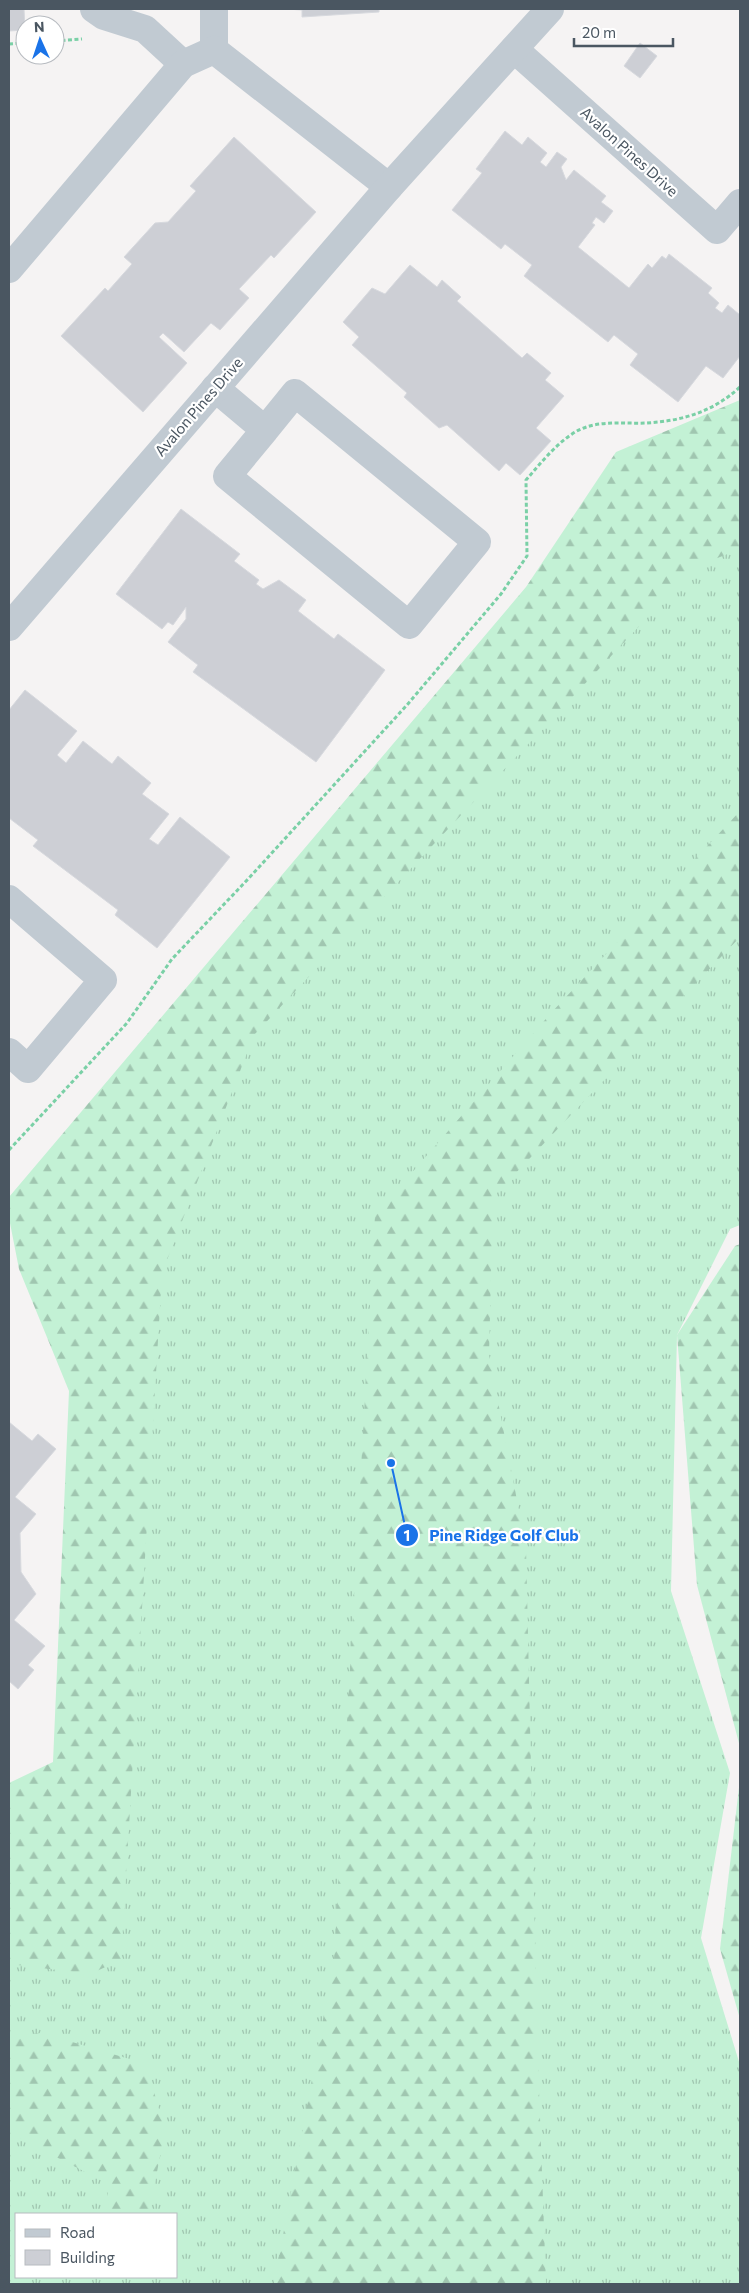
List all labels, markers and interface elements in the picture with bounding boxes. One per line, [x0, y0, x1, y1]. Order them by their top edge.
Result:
north arrow [15, 15, 65, 65]
scale bar [574, 15, 673, 47]
text: N [34, 18, 45, 35]
text: 20 m [582, 23, 616, 41]
street label: Avalon Pines Drive [577, 103, 682, 200]
street label: Avalon Pines Drive [150, 353, 246, 459]
callout: Pine Ridge Golf Club [394, 1520, 589, 1551]
text: Pine Ridge Golf Club [429, 1525, 579, 1544]
text: 1 [404, 1526, 410, 1544]
legend [15, 2213, 178, 2278]
text: Road [60, 2223, 95, 2241]
text: Building [60, 2248, 115, 2266]

